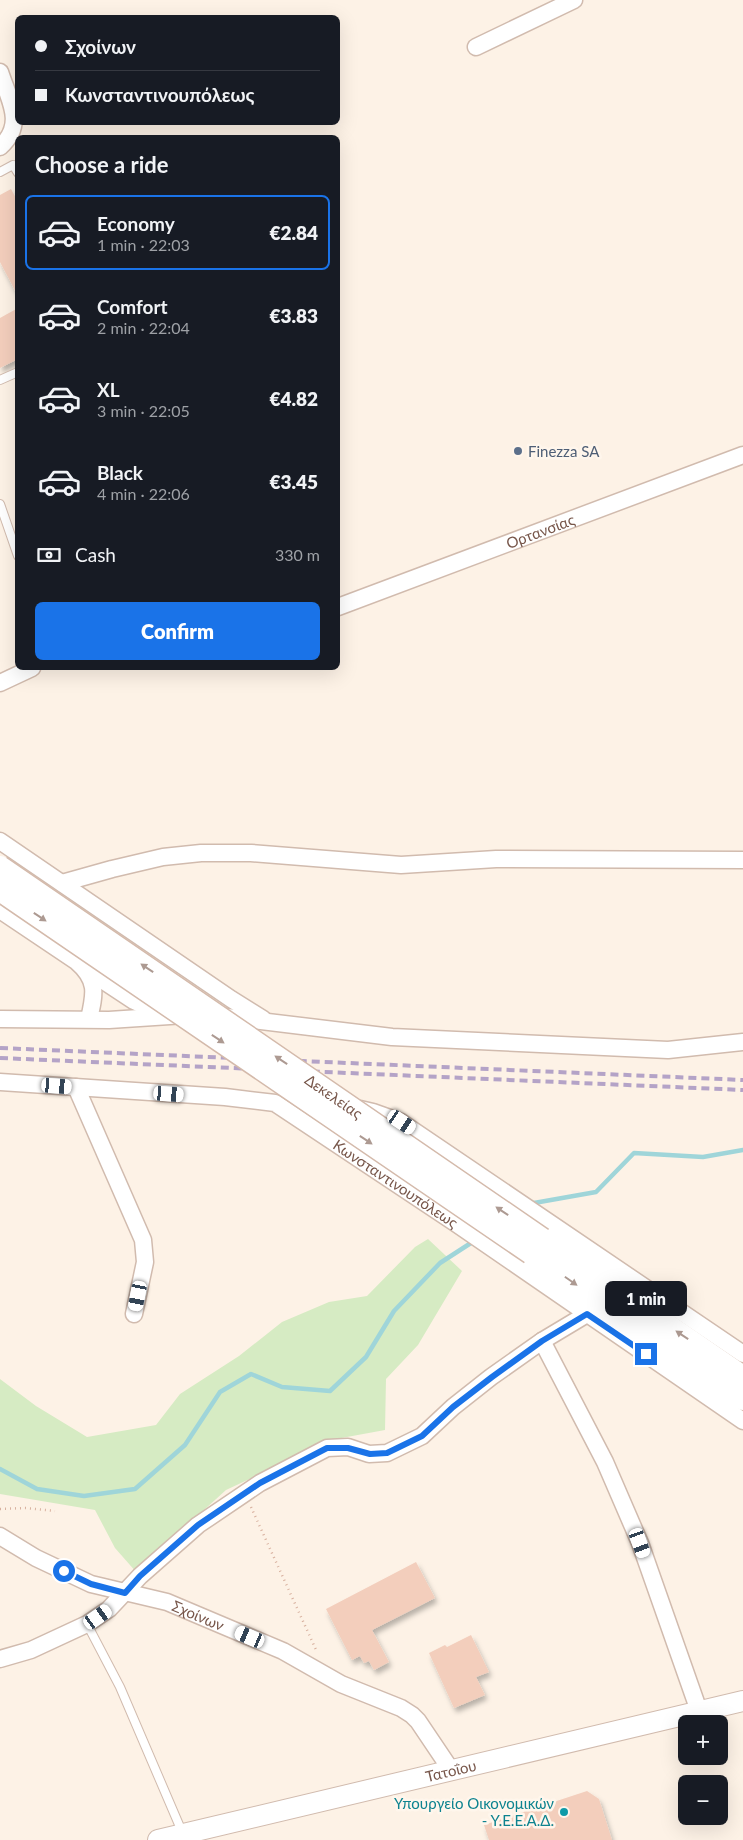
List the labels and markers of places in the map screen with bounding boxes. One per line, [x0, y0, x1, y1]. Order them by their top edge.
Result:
place label: Finezza SA [528, 442, 600, 460]
marker: Finezza SA [512, 445, 524, 457]
place label: Υπουργείο Οικονομικών - Υ.Ε.Ε.Α.Δ. [394, 1794, 554, 1829]
marker: Υπουργείο Οικονομικών - Υ.Ε.Ε.Α.Δ. [558, 1806, 570, 1818]

